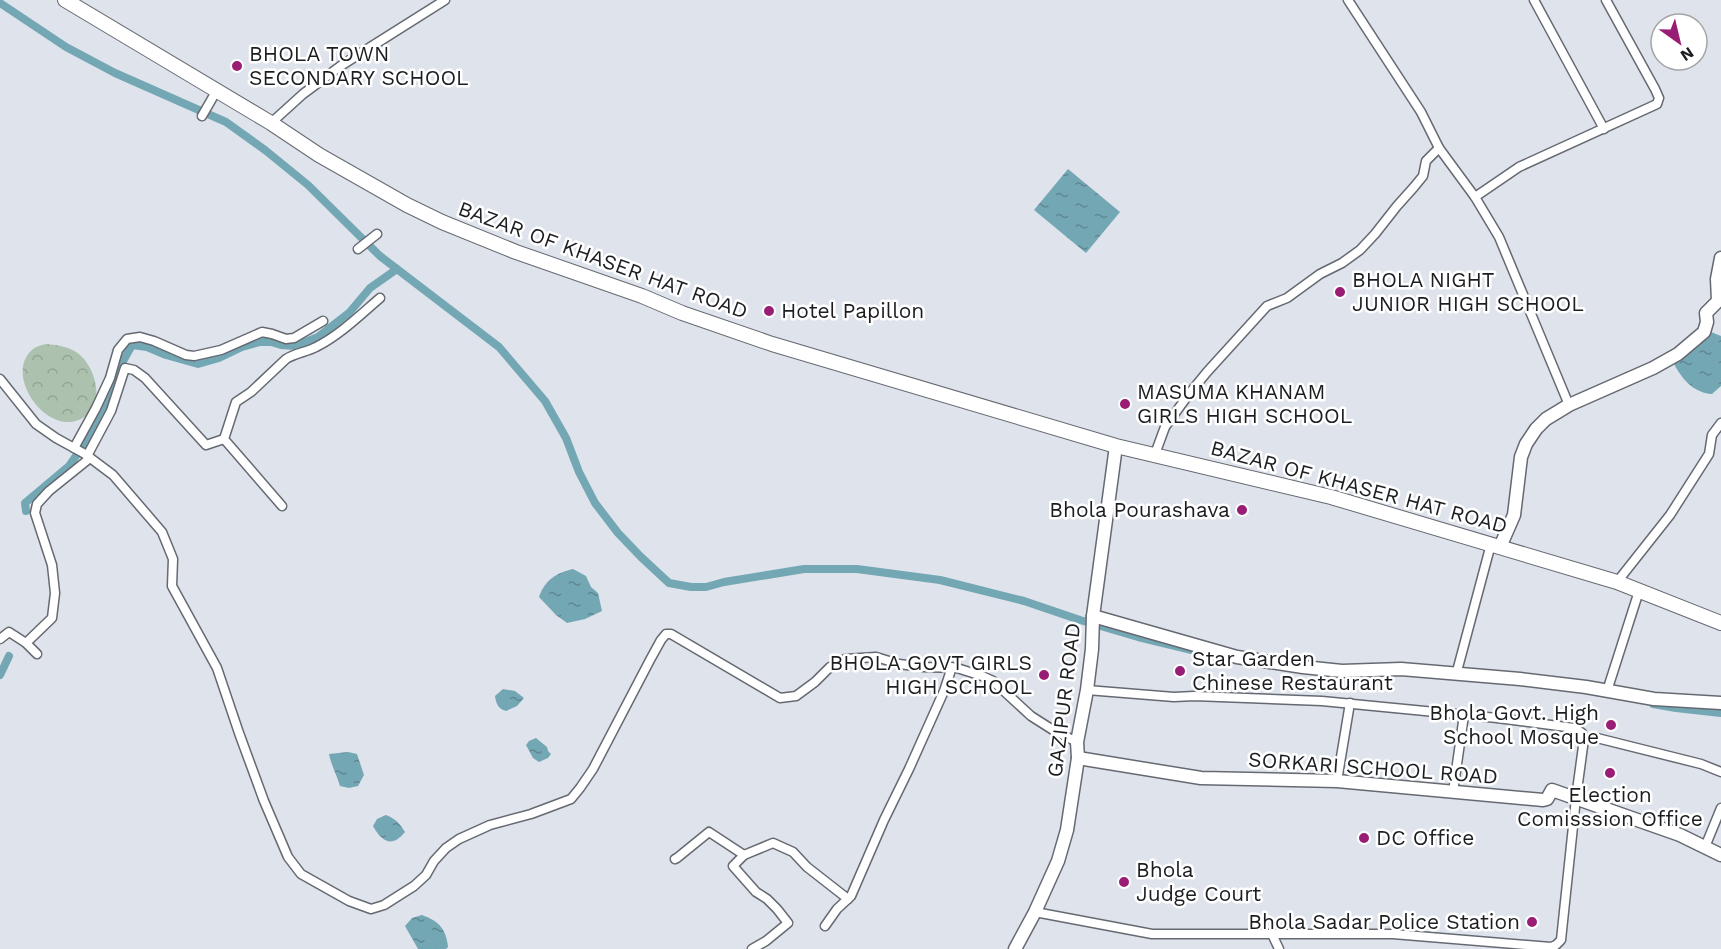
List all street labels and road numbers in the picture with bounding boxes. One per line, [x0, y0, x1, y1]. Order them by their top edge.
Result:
street label: BAZAR OF KHASER HAT ROAD [455, 195, 751, 324]
street label: BAZAR OF KHASER HAT ROAD [1208, 435, 1510, 538]
street label: GAZIPUR ROAD [1042, 621, 1085, 779]
street label: SORKARI SCHOOL ROAD [1247, 746, 1499, 789]

